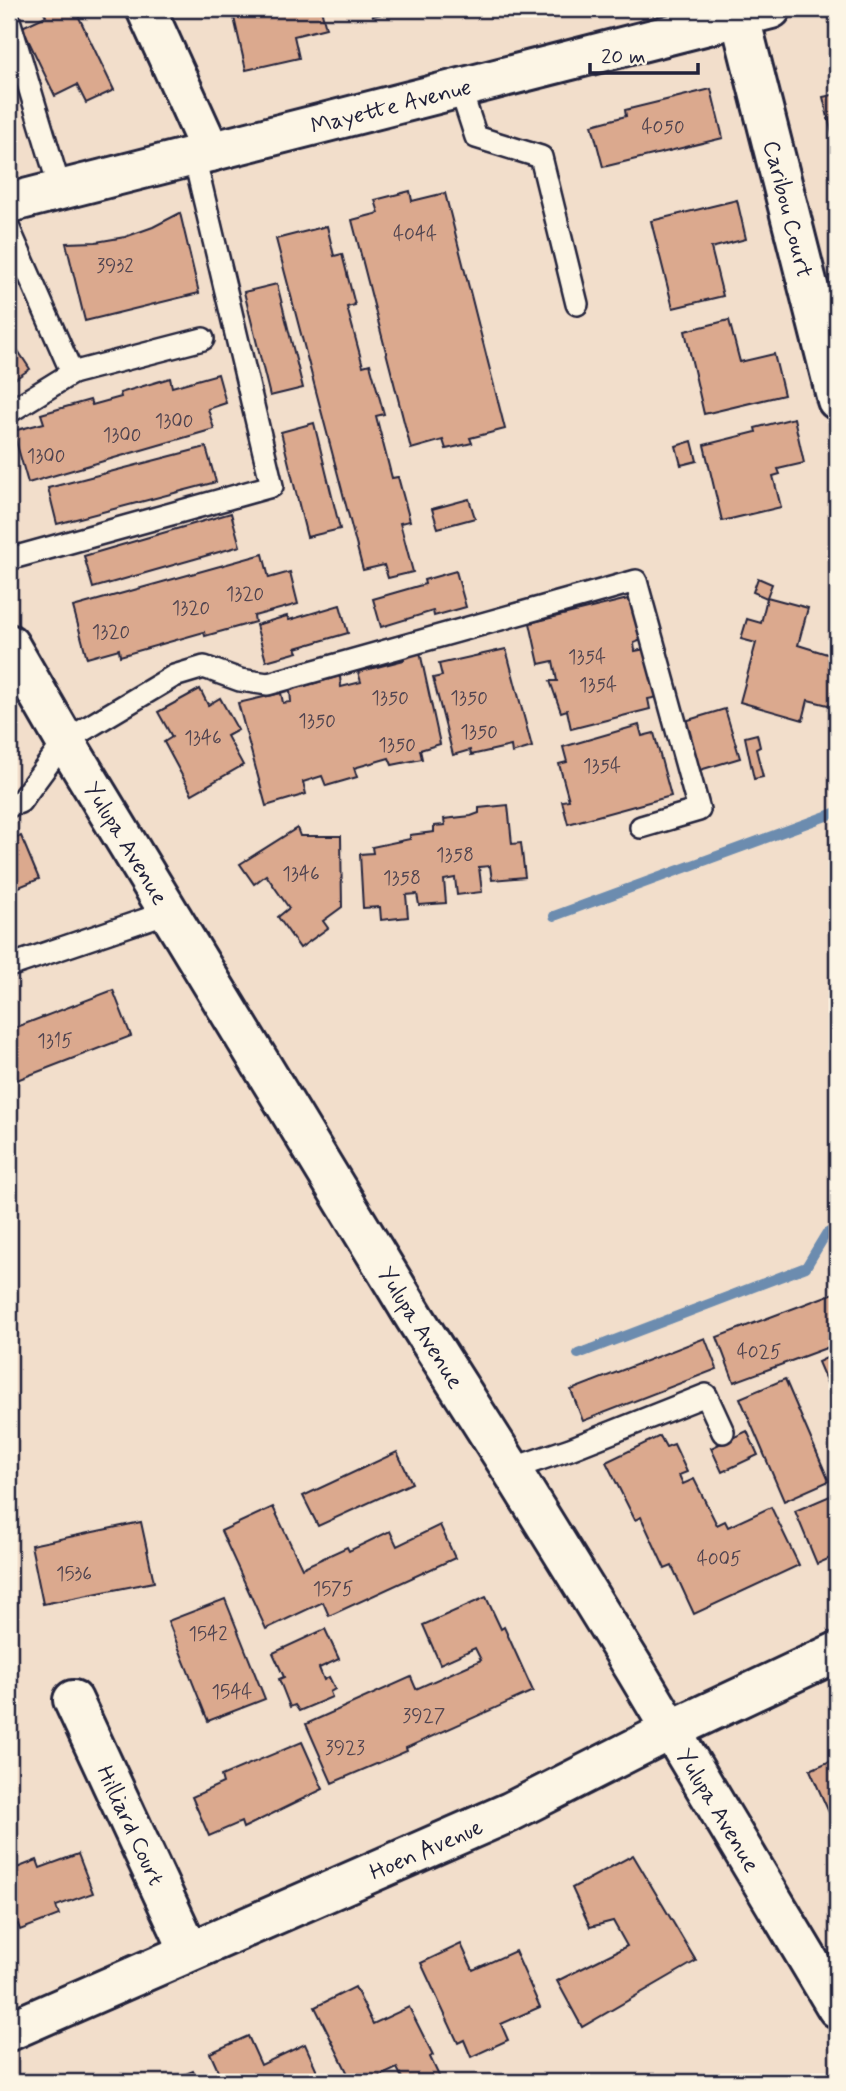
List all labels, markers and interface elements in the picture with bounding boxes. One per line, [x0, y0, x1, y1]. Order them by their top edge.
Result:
scale bar [590, 32, 699, 76]
text: 20 m [601, 43, 646, 71]
street label: Mayette Avenue [308, 73, 475, 143]
house number: 4050 [641, 115, 685, 140]
street label: Caribou Court [755, 138, 818, 281]
house number: 4044 [393, 222, 437, 247]
house number: 3932 [97, 254, 133, 279]
house number: 1300 [155, 409, 193, 434]
house number: 1300 [103, 423, 141, 448]
house number: 1300 [27, 444, 65, 469]
house number: 1320 [226, 582, 264, 607]
house number: 1320 [172, 596, 210, 621]
house number: 1320 [92, 620, 130, 645]
house number: 1354 [568, 645, 606, 670]
house number: 1354 [579, 673, 617, 698]
house number: 1350 [371, 686, 409, 711]
house number: 1350 [450, 686, 488, 711]
house number: 1350 [298, 709, 336, 734]
house number: 1350 [460, 720, 498, 745]
house number: 1346 [184, 726, 222, 751]
house number: 1350 [378, 733, 416, 758]
house number: 1354 [583, 754, 621, 779]
street label: Yulupa Avenue [76, 777, 174, 911]
house number: 1358 [436, 843, 474, 868]
house number: 1346 [282, 862, 320, 887]
house number: 1358 [383, 866, 421, 891]
house number: 1315 [37, 1029, 73, 1054]
street label: Yulupa Avenue [370, 1261, 469, 1395]
house number: 4025 [737, 1340, 781, 1365]
house number: 4005 [697, 1547, 741, 1572]
house number: 1536 [56, 1562, 92, 1587]
house number: 1575 [313, 1577, 353, 1602]
house number: 1542 [188, 1622, 228, 1647]
house number: 1544 [212, 1680, 252, 1705]
house number: 3927 [403, 1704, 445, 1729]
house number: 3923 [325, 1736, 365, 1761]
street label: Yulupa Avenue [668, 1743, 766, 1878]
street label: Hilliard Court [88, 1761, 170, 1891]
street label: Hoen Avenue [365, 1813, 488, 1889]

